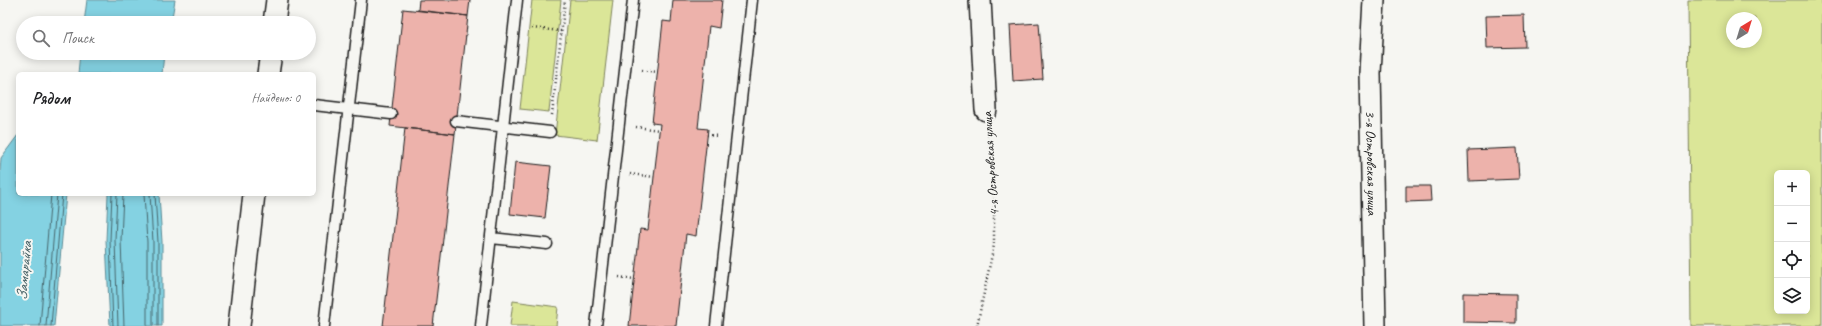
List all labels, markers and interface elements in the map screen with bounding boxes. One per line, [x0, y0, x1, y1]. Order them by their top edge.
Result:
north arrow [1726, 12, 1762, 48]
search box [16, 16, 316, 60]
icon: search [30, 27, 52, 49]
text: Поиск [62, 29, 94, 48]
text: Рядом [32, 88, 70, 109]
text: Найдено: 0 [252, 90, 300, 106]
street label: 4-я Островская улица [978, 110, 1003, 217]
street label: 3-я Островская улица [1362, 110, 1381, 216]
map controls [1774, 170, 1810, 314]
button: + [1774, 170, 1810, 206]
button: − [1774, 206, 1810, 242]
water label: Замарайка [12, 240, 37, 301]
button: locate [1774, 242, 1810, 278]
button: layers [1774, 278, 1810, 314]

